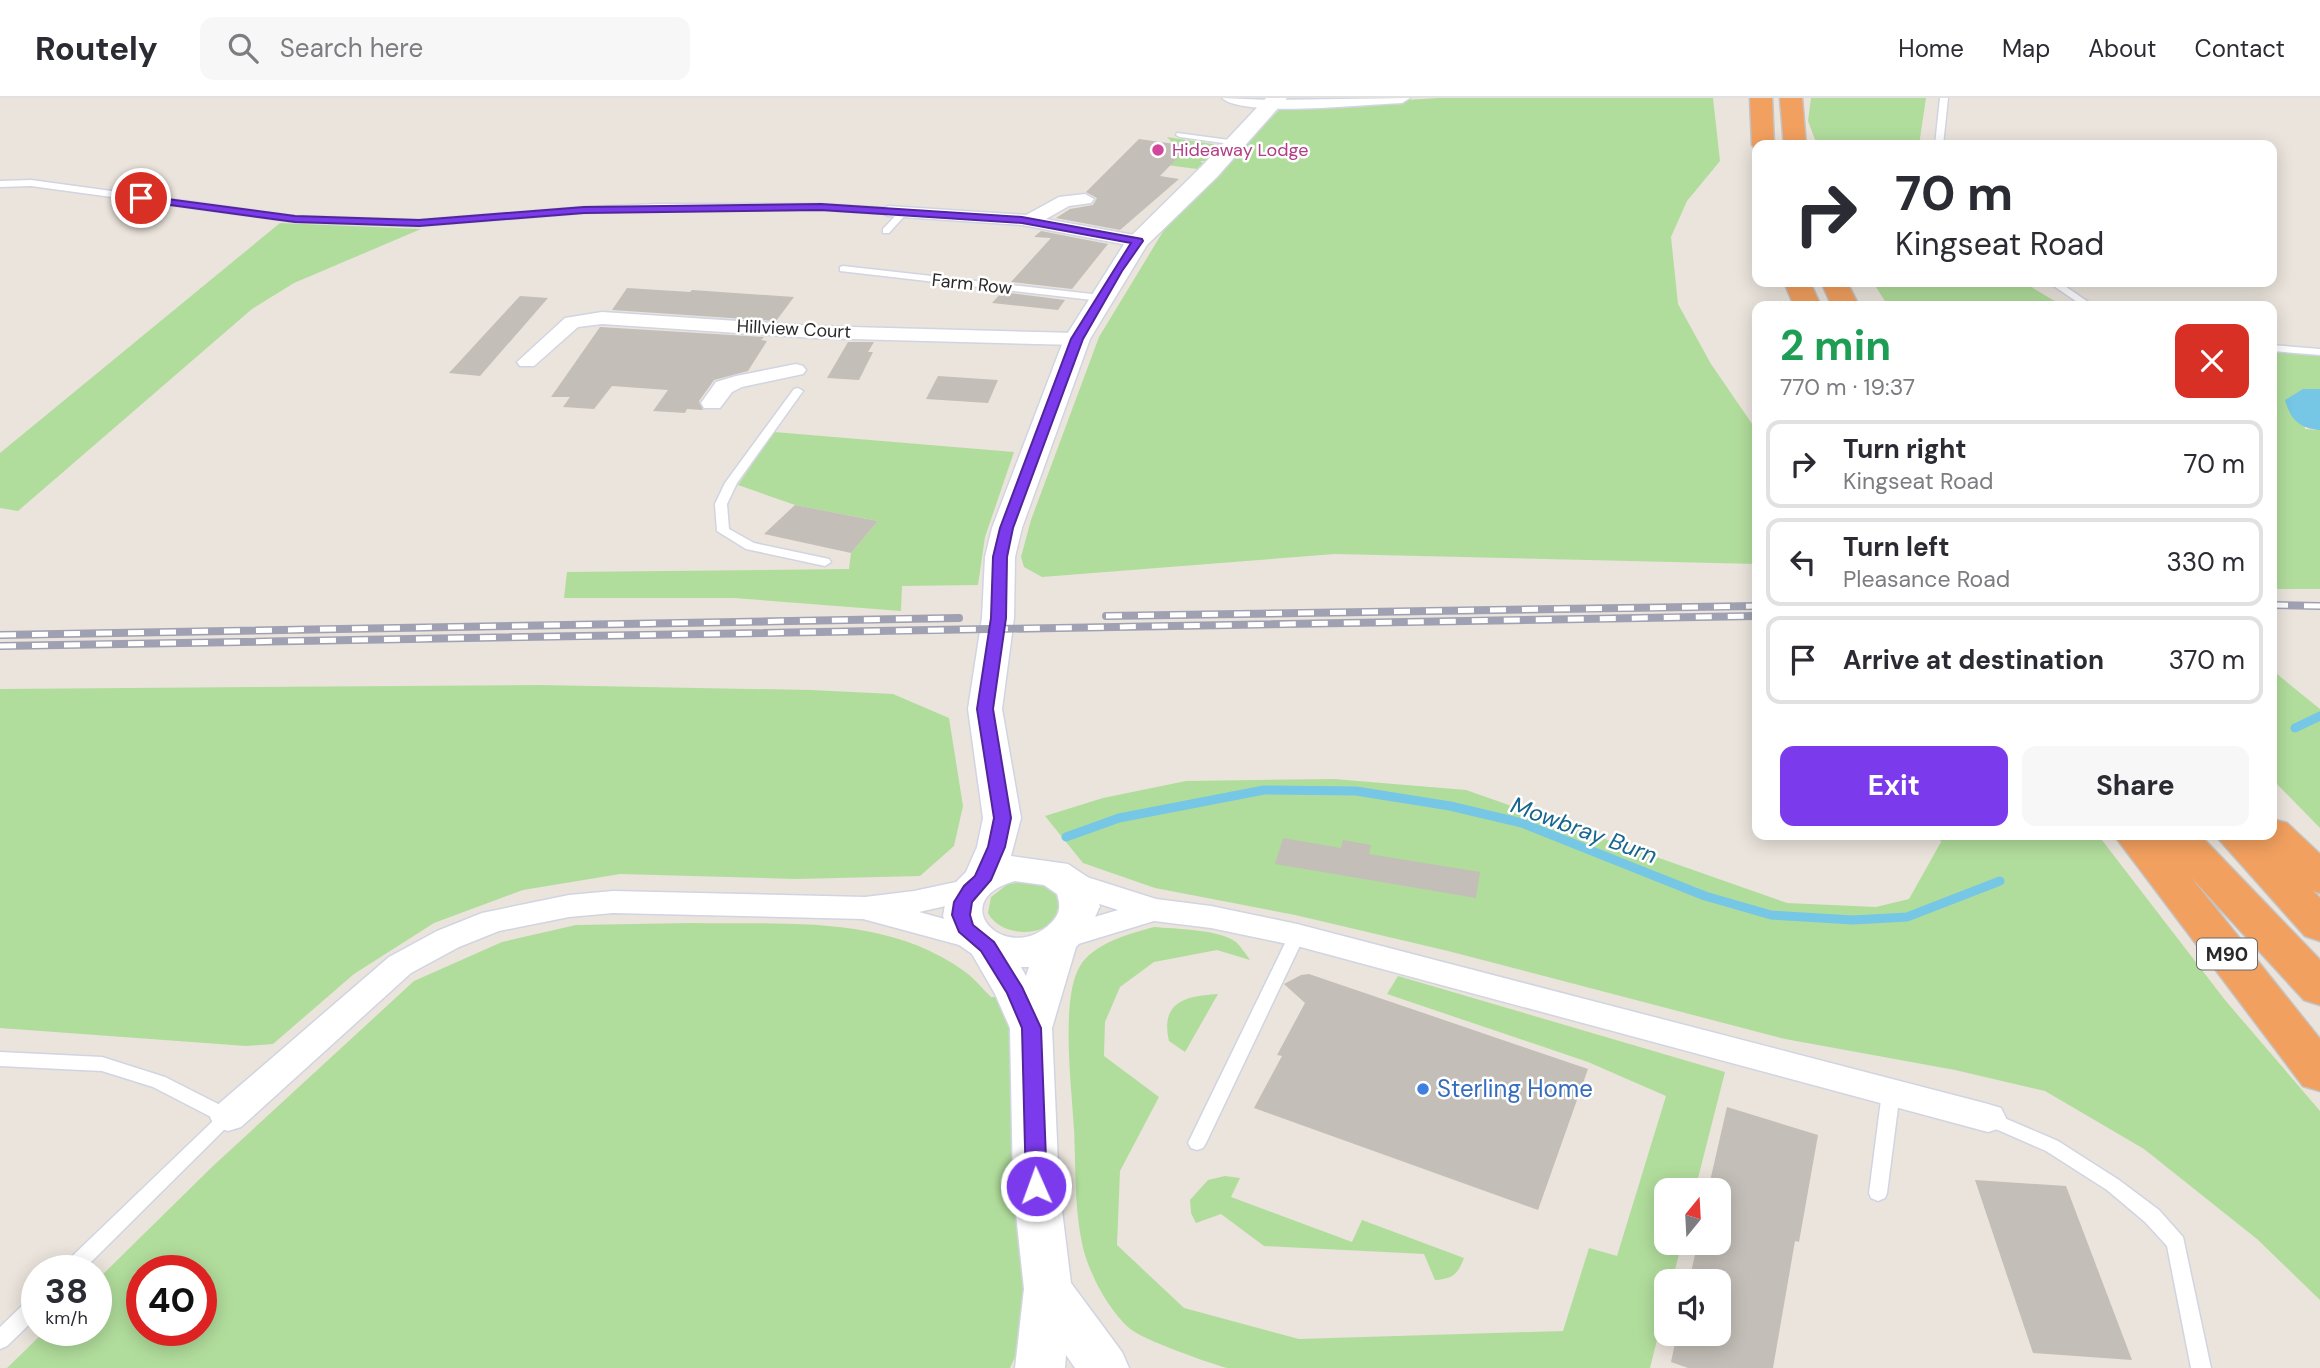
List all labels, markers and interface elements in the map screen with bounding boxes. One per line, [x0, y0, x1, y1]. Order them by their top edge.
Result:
search box [200, 17, 690, 80]
text: Routely [35, 27, 158, 70]
icon: search [224, 29, 262, 67]
text: Search here [280, 31, 423, 65]
text: Home [1898, 33, 1964, 64]
text: Map [2002, 33, 2050, 64]
text: About [2088, 33, 2157, 64]
text: Contact [2195, 33, 2285, 64]
place label: Hideaway Lodge [1172, 138, 1308, 162]
marker: Hideaway Lodge [1150, 142, 1166, 158]
text: 70 m [1895, 161, 2013, 225]
pin [111, 168, 171, 228]
icon: right [1780, 168, 1871, 259]
icon: arrive [122, 179, 160, 217]
text: Kingseat Road [1895, 223, 2104, 265]
street label: Farm Row [931, 268, 1014, 300]
street label: Hillview Court [736, 314, 852, 344]
text: 2 min [1780, 318, 1891, 373]
button: close [2175, 324, 2249, 398]
text: 770 m · 19:37 [1780, 372, 1915, 402]
text: Turn right [1843, 432, 1967, 466]
icon: right [1784, 445, 1822, 483]
text: 70 m [2184, 447, 2245, 481]
text: Kingseat Road [1843, 466, 1993, 496]
text: Turn left [1843, 530, 1950, 564]
icon: left [1784, 543, 1822, 581]
text: 330 m [2166, 545, 2245, 579]
text: Pleasance Road [1843, 564, 2010, 594]
icon: arrive [1784, 641, 1822, 679]
text: Arrive at destination [1843, 643, 2104, 677]
text: 370 m [2169, 643, 2245, 677]
button: Exit [1780, 746, 2008, 826]
button: Share [2022, 746, 2249, 826]
water label: Mowbray Burn [1507, 790, 1661, 870]
road number: M90 [2197, 939, 2257, 970]
place label: Sterling Home [1437, 1073, 1593, 1104]
marker: Sterling Home [1415, 1081, 1431, 1097]
position arrow [999, 1149, 1073, 1223]
north arrow [1654, 1178, 1731, 1255]
map controls [1654, 1178, 1731, 1346]
speed limit sign: 40 [126, 1255, 217, 1346]
text: 38 [45, 1268, 88, 1314]
button: sound [1654, 1269, 1731, 1346]
text: km/h [45, 1306, 88, 1330]

